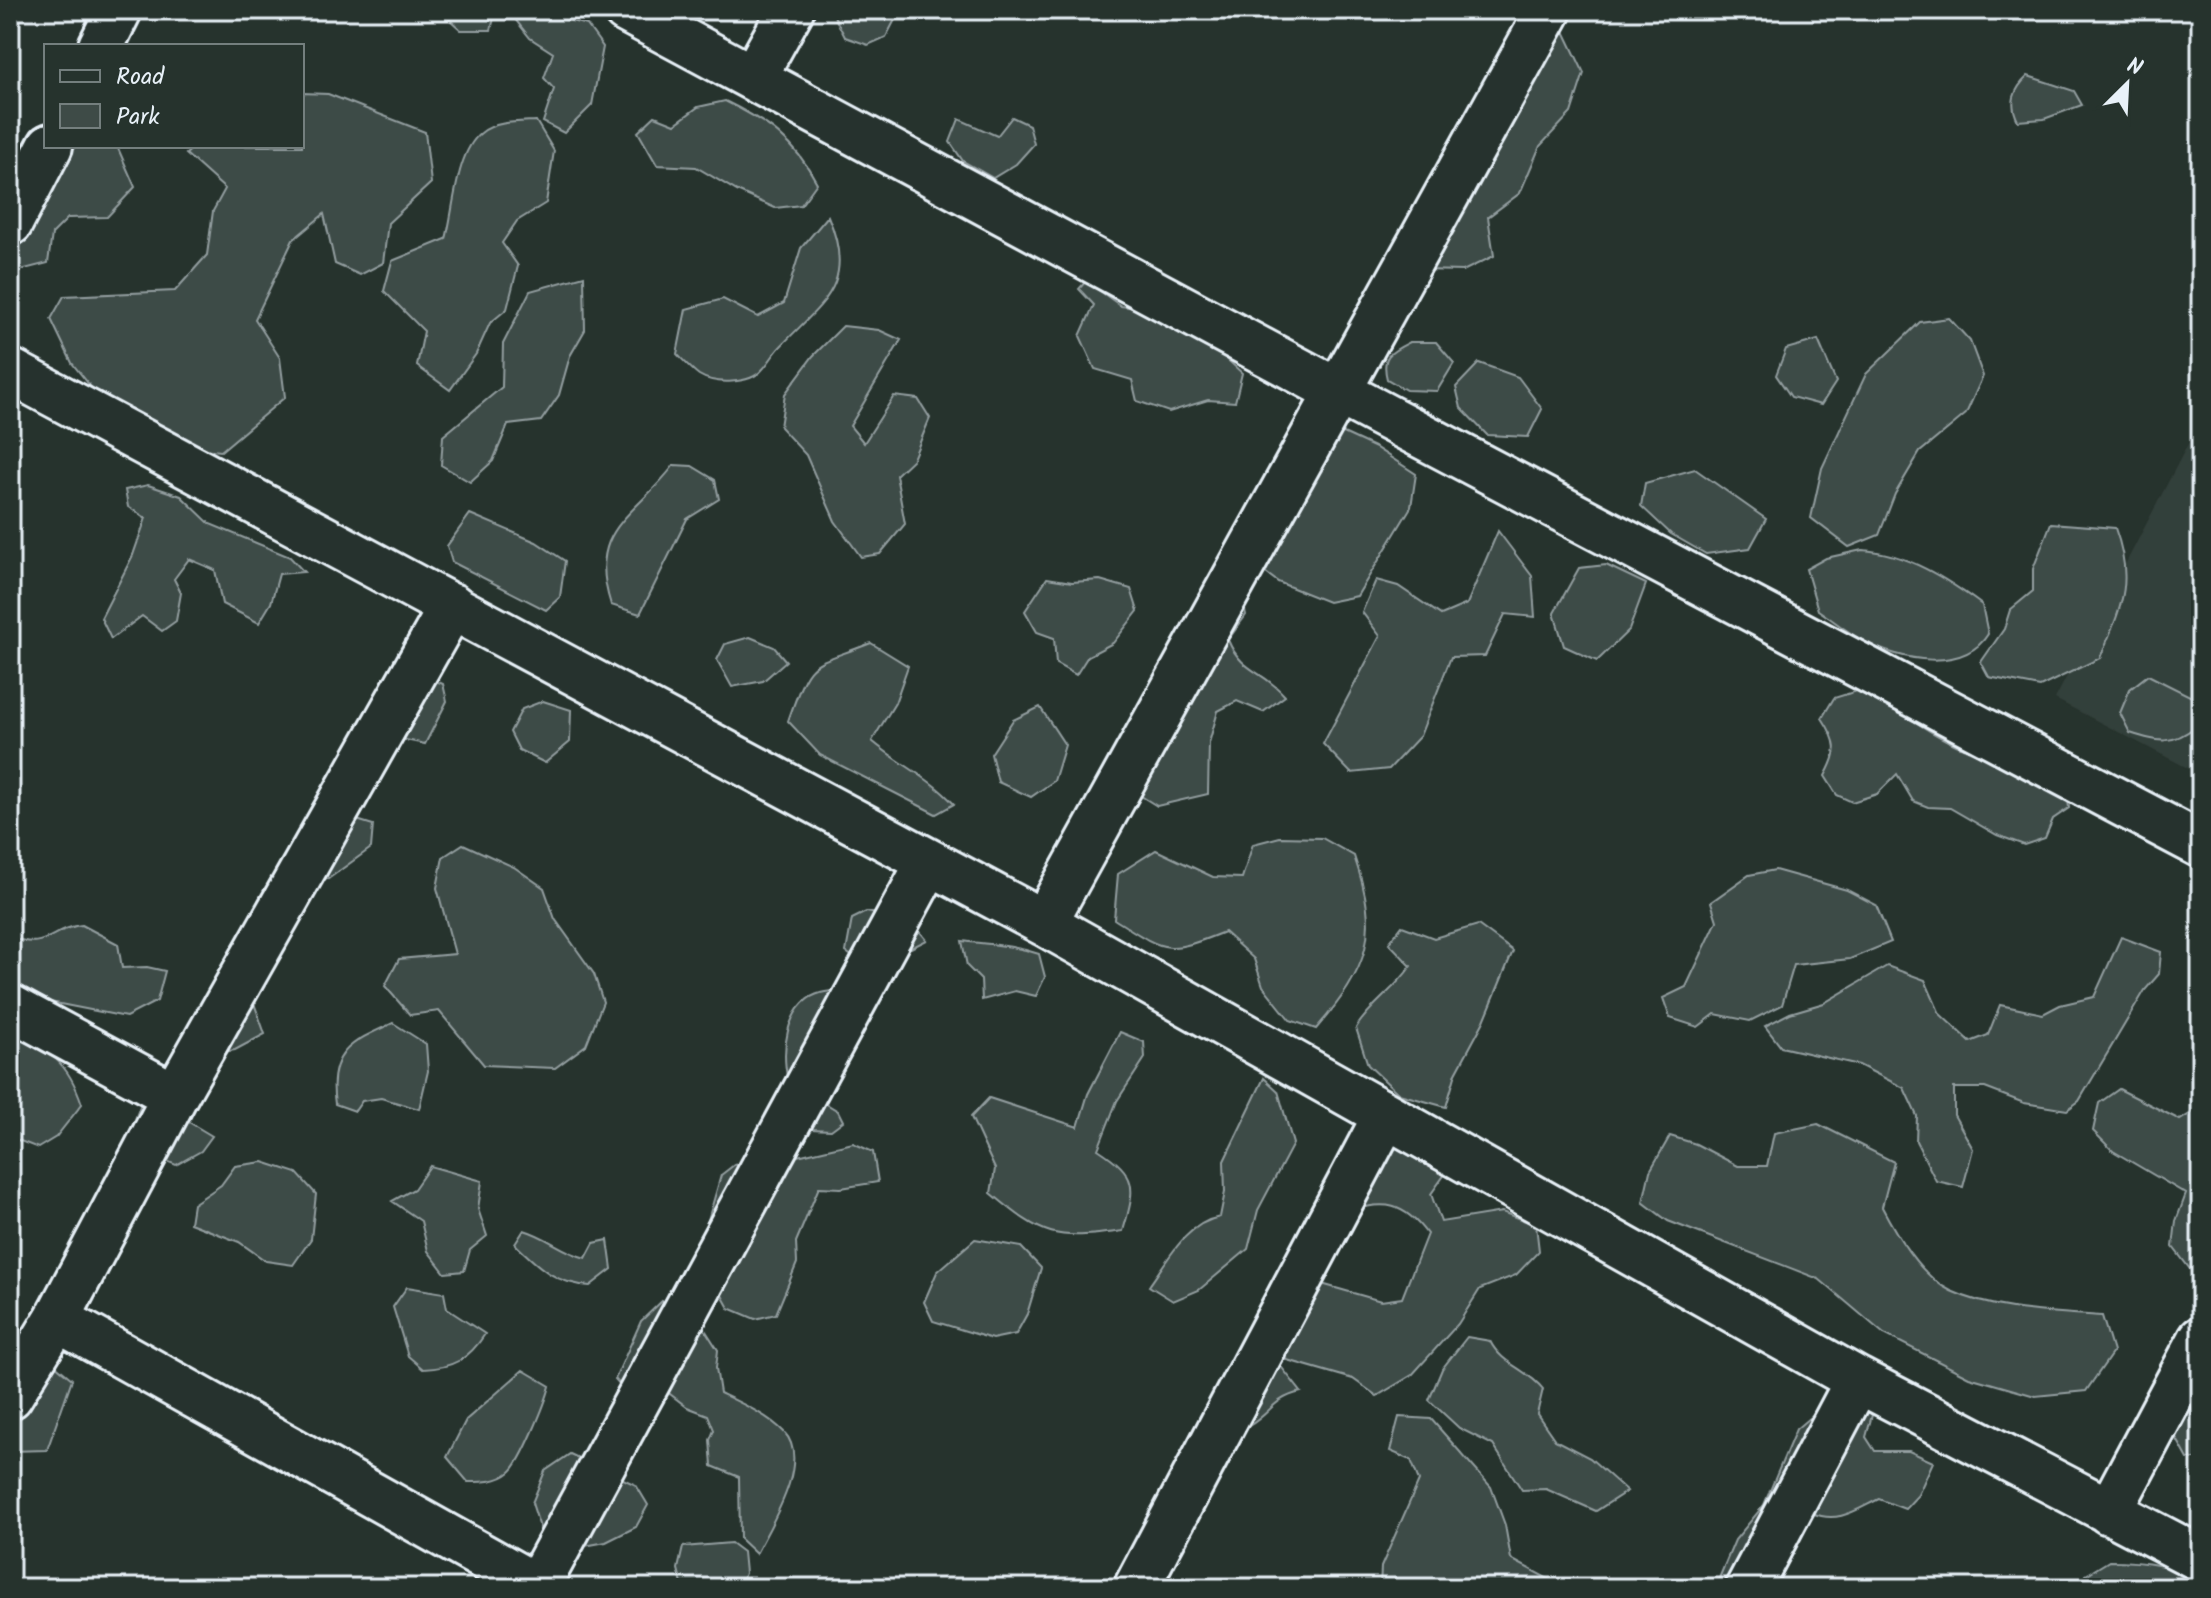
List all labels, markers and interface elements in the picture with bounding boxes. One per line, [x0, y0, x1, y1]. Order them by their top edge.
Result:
legend [44, 44, 304, 148]
north arrow [2087, 44, 2167, 124]
text: N [2121, 49, 2148, 87]
text: Road [116, 58, 165, 97]
text: Park [116, 98, 160, 137]

